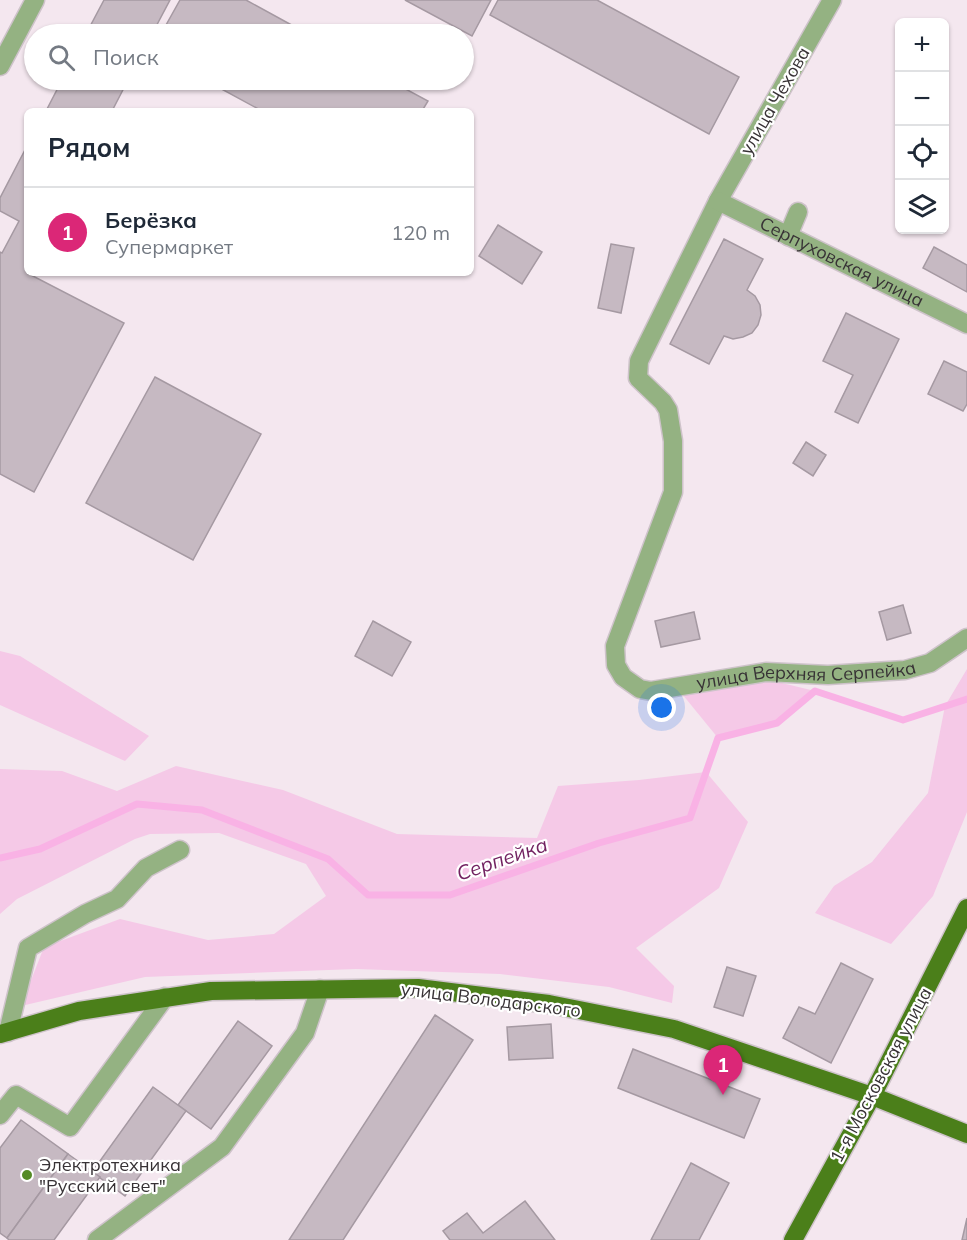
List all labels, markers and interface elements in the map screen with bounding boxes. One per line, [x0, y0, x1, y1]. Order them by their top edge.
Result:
map controls [895, 18, 949, 234]
button: + [895, 18, 949, 72]
search box [24, 24, 474, 90]
icon: search [45, 41, 78, 74]
text: Поиск [93, 43, 159, 71]
street label: улица Чехова [734, 43, 815, 159]
button: − [895, 72, 949, 126]
button: locate [895, 126, 949, 180]
text: Рядом [48, 131, 131, 164]
button: layers [895, 180, 949, 234]
text: Берёзка [105, 206, 197, 234]
street label: Серпуховская улица [756, 211, 928, 312]
text: 1 [62, 220, 74, 245]
text: 120 m [391, 220, 450, 245]
text: Супермаркет [105, 234, 233, 259]
street label: улица Верхняя Серпейка [695, 655, 919, 694]
your location [647, 693, 676, 722]
water label: Серпейка [453, 831, 551, 886]
street label: улица Володарского [400, 977, 582, 1022]
street label: 1-я Московская улица [825, 983, 936, 1166]
pin: 1 [704, 1046, 742, 1095]
place label: Электротехника "Русский свет" [39, 1153, 181, 1197]
marker: Электротехника "Русский свет" [20, 1168, 34, 1182]

